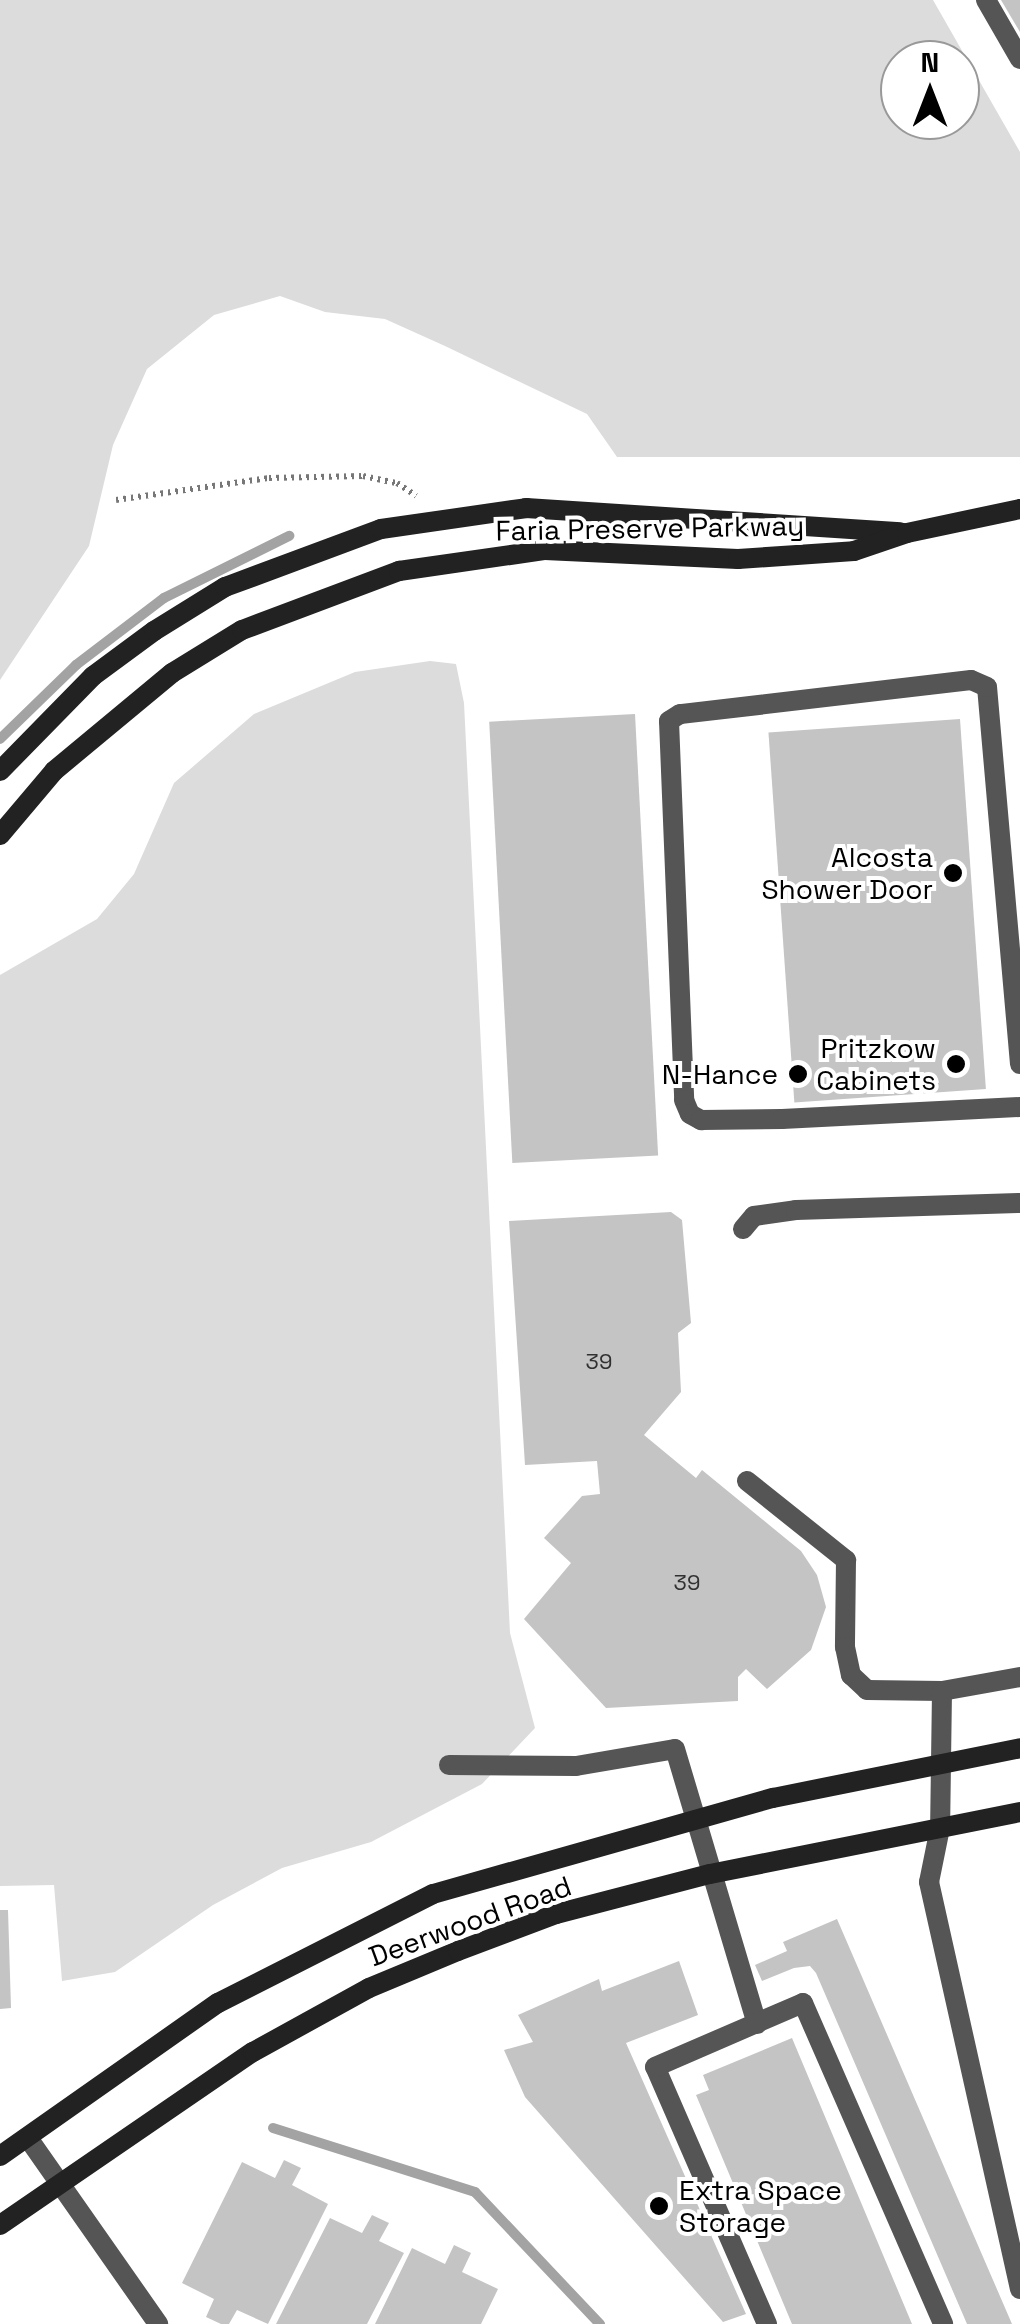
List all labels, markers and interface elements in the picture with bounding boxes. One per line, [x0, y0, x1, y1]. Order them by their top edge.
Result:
north arrow [880, 40, 980, 140]
text: N [921, 44, 939, 80]
street label: Faria Preserve Parkway [495, 509, 805, 547]
place label: Alcosta Shower Door [761, 840, 933, 906]
marker: Alcosta Shower Door [942, 862, 964, 884]
place label: Pritzkow Cabinets [816, 1031, 936, 1097]
marker: Pritzkow Cabinets [945, 1053, 967, 1075]
place label: N-Hance [662, 1057, 778, 1091]
marker: N-Hance [787, 1063, 809, 1085]
house number: 39 [586, 1349, 612, 1375]
house number: 39 [674, 1570, 700, 1596]
street label: Deerwood Road [364, 1869, 576, 1973]
place label: Extra Space Storage [679, 2173, 842, 2239]
marker: Extra Space Storage [648, 2195, 670, 2217]

